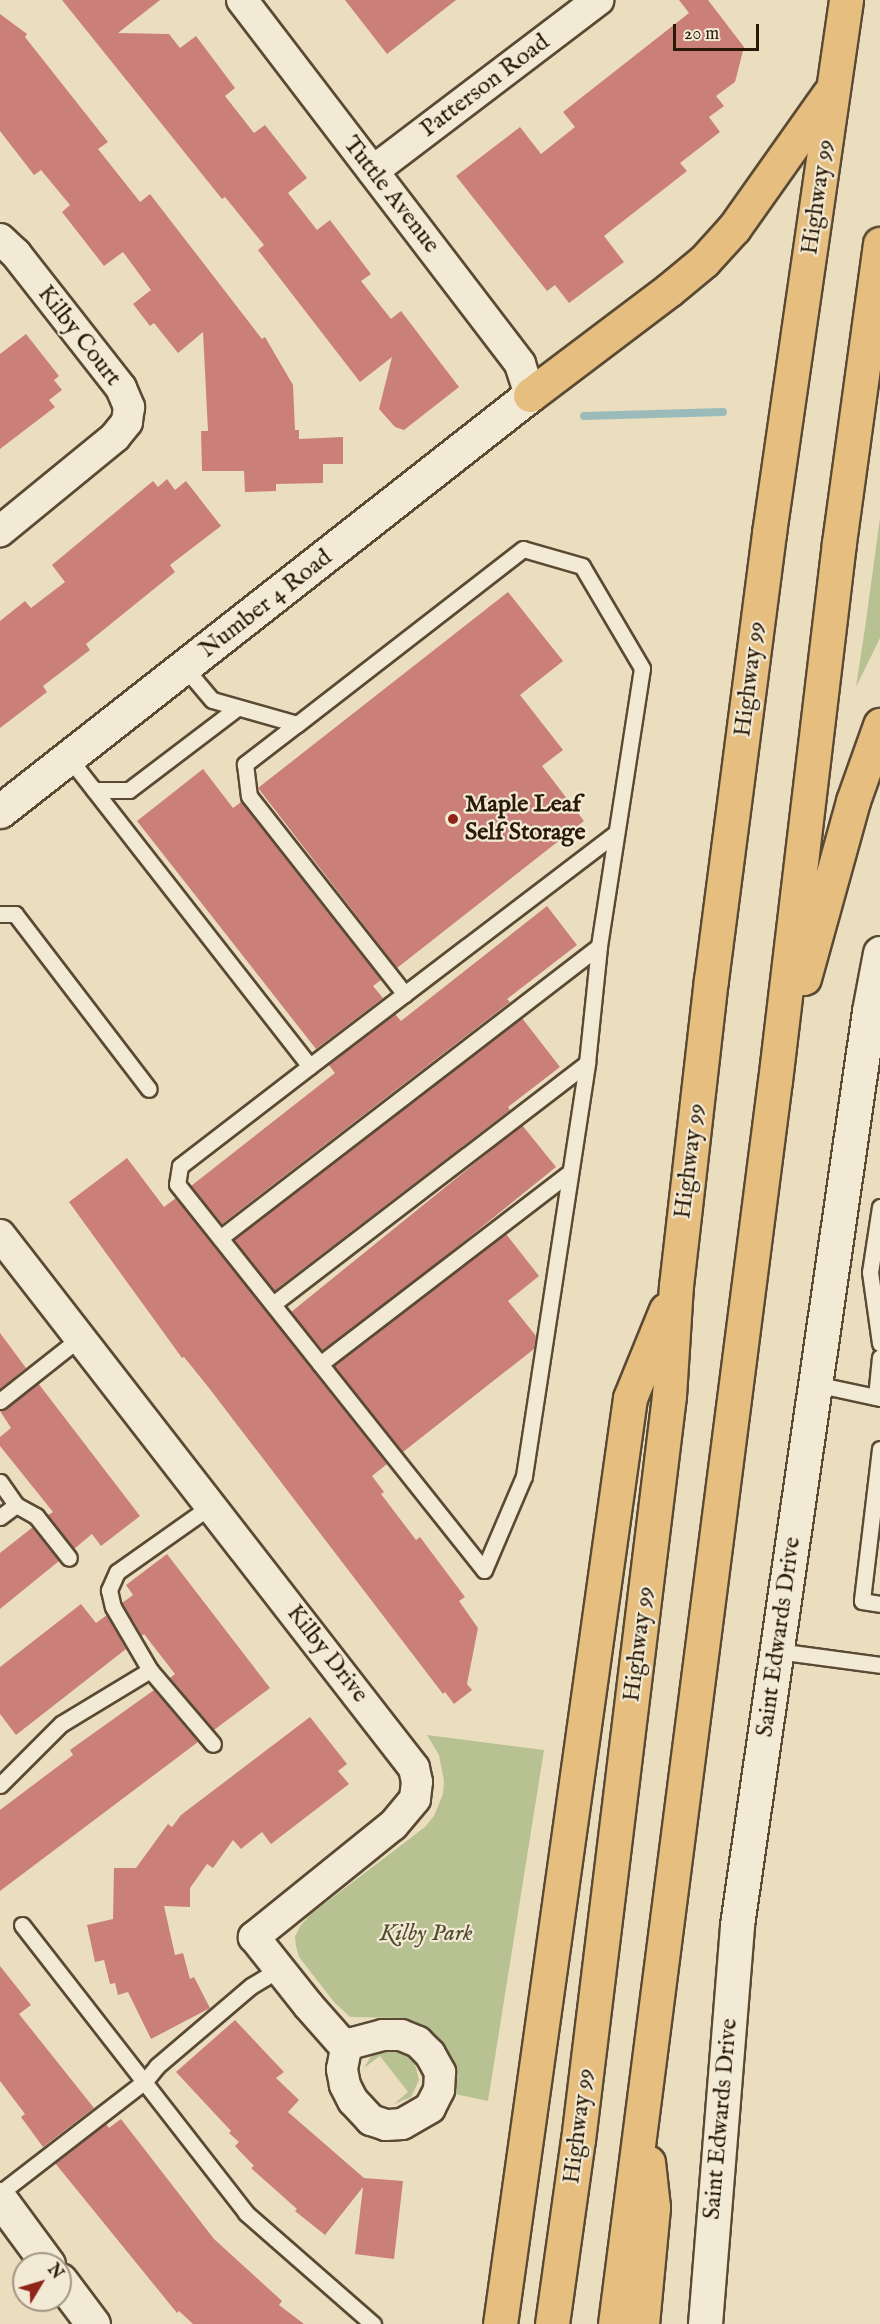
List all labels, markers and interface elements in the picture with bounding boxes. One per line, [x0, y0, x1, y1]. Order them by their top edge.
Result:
scale bar [676, 12, 762, 50]
text: 20 m [684, 23, 719, 46]
street label: Patterson Road [415, 28, 555, 144]
street label: Tuttle Avenue [336, 131, 446, 259]
street label: Highway 99 [796, 137, 840, 257]
street label: Kilby Court [31, 280, 127, 392]
street label: Number 4 Road [194, 543, 338, 665]
street label: Highway 99 [729, 620, 771, 738]
place label: Maple Leaf Self Storage [465, 791, 585, 847]
marker: Maple Leaf Self Storage [446, 812, 460, 826]
street label: Highway 99 [669, 1102, 711, 1220]
street label: Saint Edwards Drive [751, 1535, 807, 1739]
street label: Highway 99 [618, 1585, 660, 1703]
street label: Kilby Drive [280, 1599, 374, 1709]
park label: Kilby Park [379, 1920, 473, 1948]
street label: Saint Edwards Drive [698, 2017, 744, 2221]
street label: Highway 99 [558, 2067, 600, 2185]
north arrow [12, 2252, 72, 2312]
text: N [42, 2261, 67, 2284]

